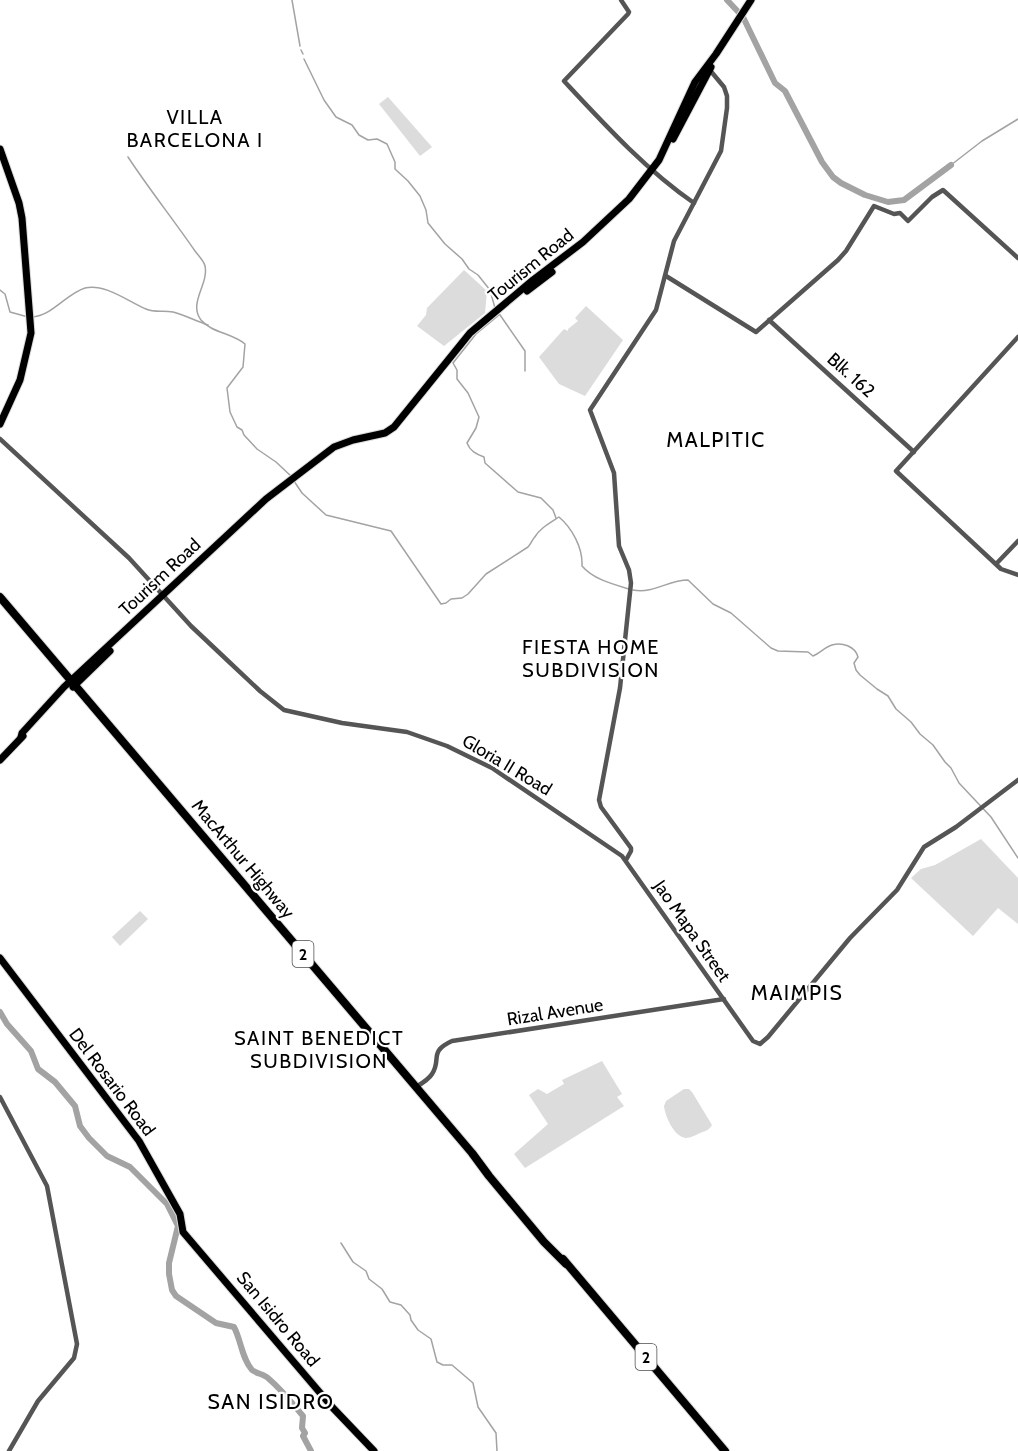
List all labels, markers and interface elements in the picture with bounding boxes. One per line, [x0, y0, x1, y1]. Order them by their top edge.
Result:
district label: VILLA BARCELONA I [126, 105, 264, 152]
street label: Tourism Road [484, 224, 578, 306]
street label: Blk. 162 [823, 348, 879, 402]
district label: MALPITIC [666, 427, 766, 452]
street label: Tourism Road [115, 534, 205, 620]
district label: FIESTA HOME SUBDIVISION [522, 635, 660, 682]
street label: Gloria II Road [458, 730, 556, 800]
street label: MacArthur Highway [187, 795, 299, 923]
street label: Jao Mapa Street [648, 875, 735, 986]
road number: 2 [292, 941, 314, 967]
district label: MAIMPIS [751, 980, 843, 1005]
street label: Rizal Avenue [505, 994, 605, 1030]
street label: Del Rosario Road [64, 1024, 160, 1140]
district label: SAINT BENEDICT SUBDIVISION [234, 1026, 404, 1073]
street label: San Isidro Road [232, 1267, 324, 1371]
road number: 2 [636, 1344, 656, 1370]
district label: SAN ISIDRO [208, 1389, 334, 1414]

